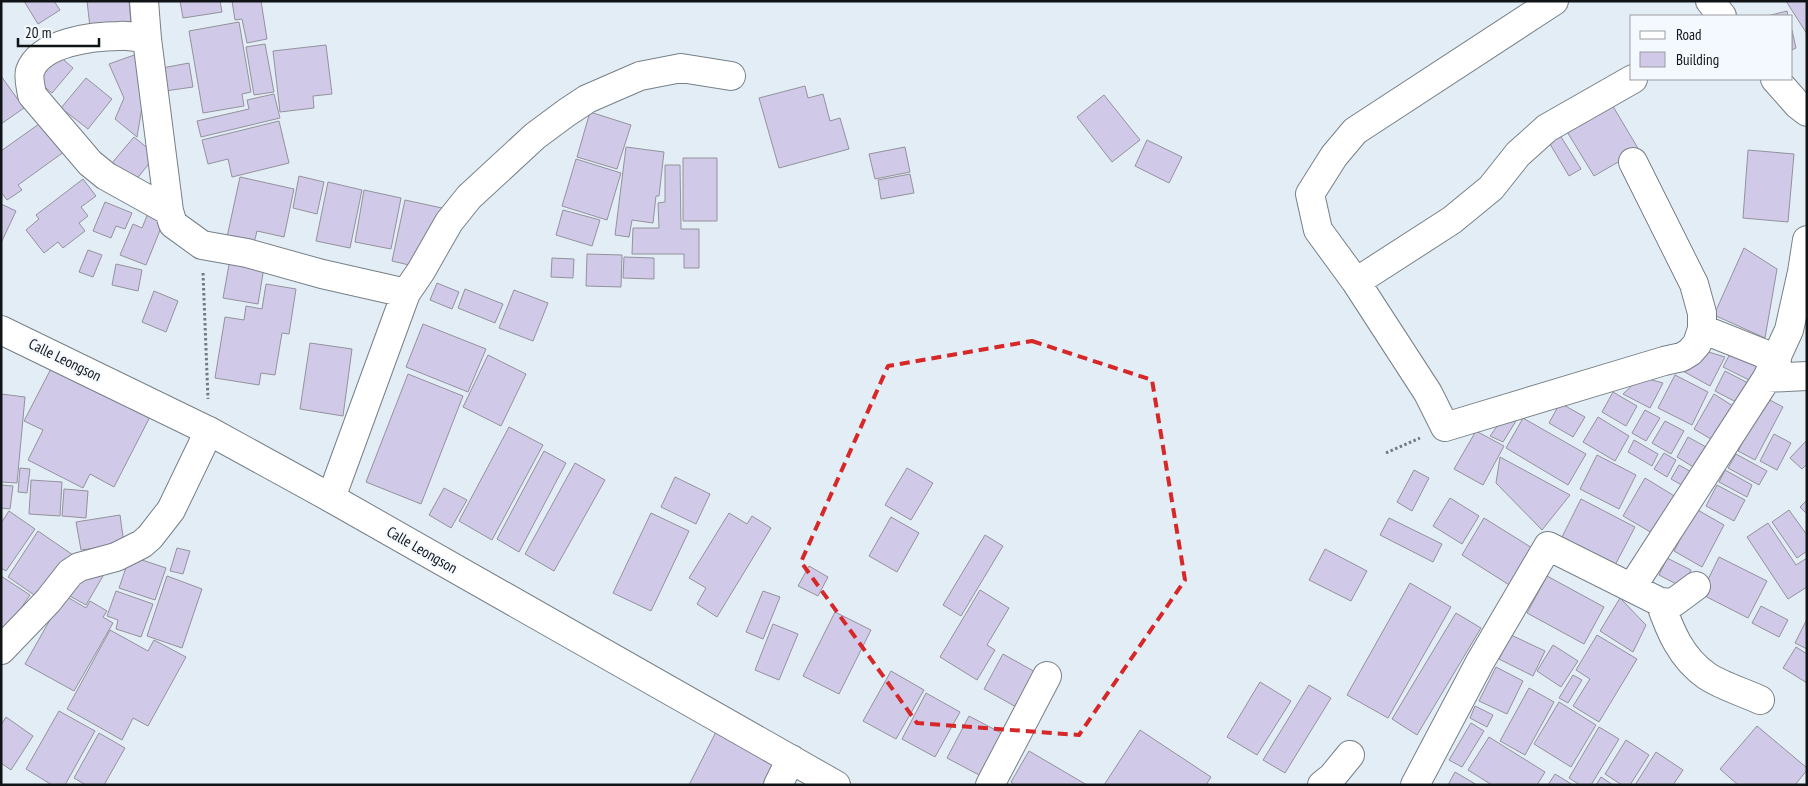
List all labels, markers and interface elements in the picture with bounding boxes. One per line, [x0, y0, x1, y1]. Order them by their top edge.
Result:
scale bar [18, 15, 99, 47]
legend [1630, 15, 1793, 80]
text: 20 m [25, 23, 51, 42]
text: Road [1676, 25, 1702, 44]
text: Building [1676, 50, 1719, 69]
street label: Calle Leongson [26, 334, 105, 385]
street label: Calle Leongson [384, 522, 461, 577]

